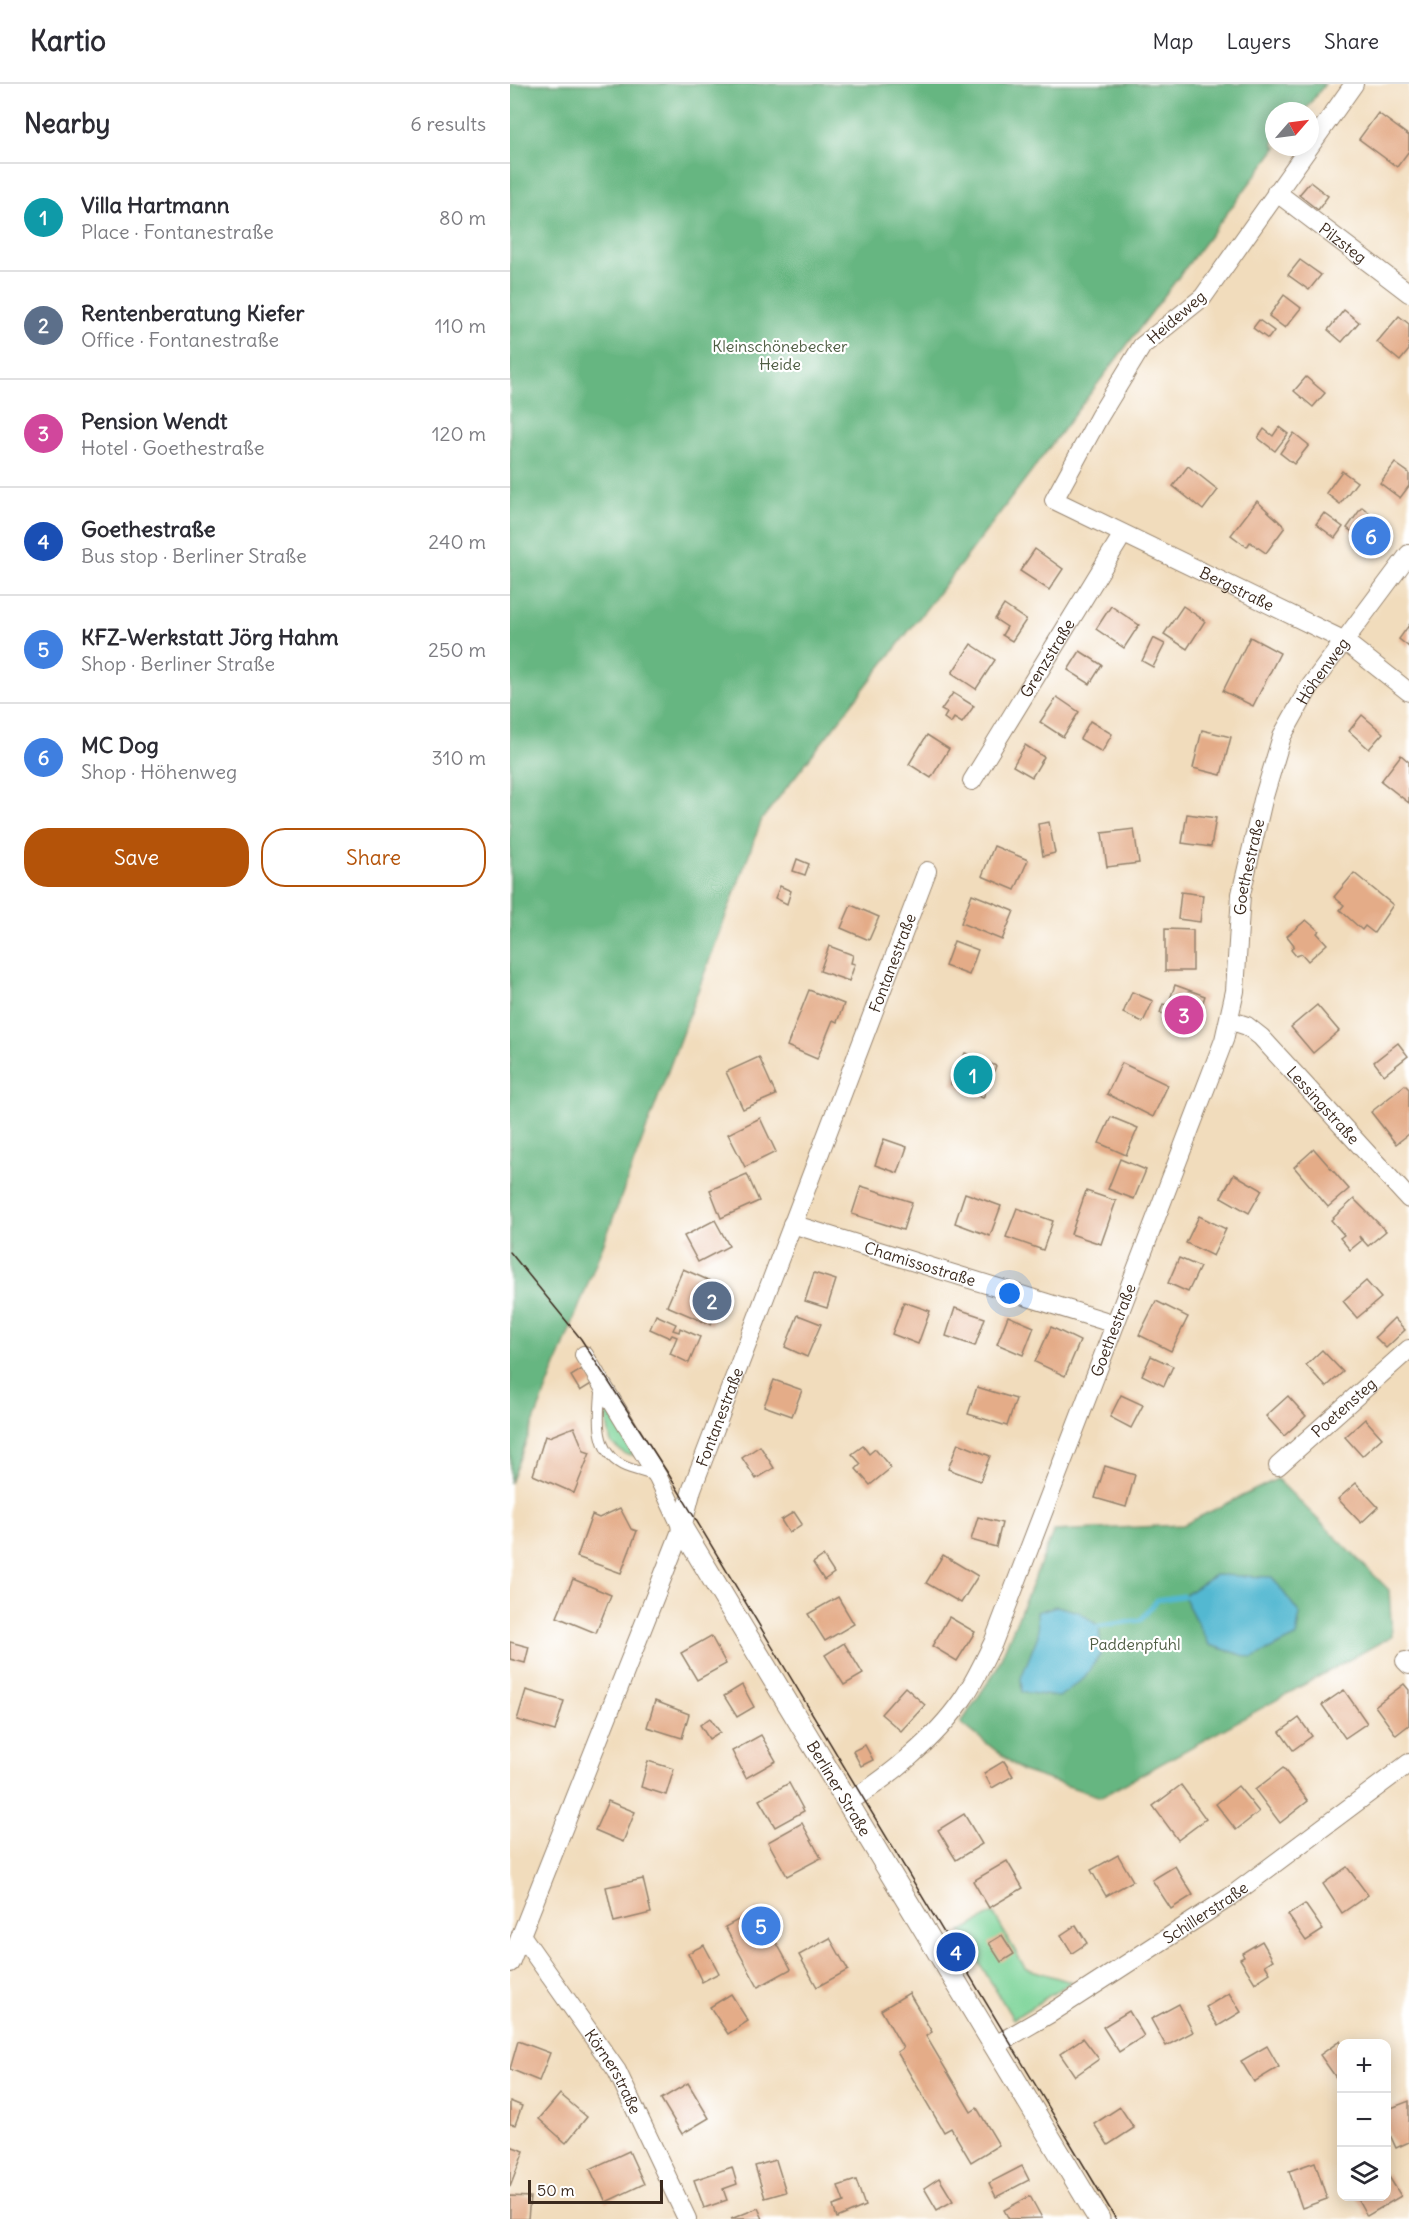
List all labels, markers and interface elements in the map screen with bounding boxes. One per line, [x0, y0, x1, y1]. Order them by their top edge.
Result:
text: Kartio [30, 23, 106, 59]
text: Map [1153, 28, 1193, 55]
text: Layers [1226, 28, 1291, 55]
text: Share [1324, 28, 1379, 55]
north arrow [1265, 102, 1319, 156]
text: Nearby [24, 107, 110, 140]
text: 6 results [410, 111, 486, 136]
text: Villa Hartmann [81, 191, 229, 219]
text: 1 [40, 205, 47, 230]
text: 80 m [439, 205, 486, 230]
street label: Pilzsteg [1315, 218, 1371, 267]
text: Place · Fontanestraße [81, 219, 274, 244]
street label: Heideweg [1142, 286, 1210, 348]
text: Rentenberatung Kiefer [81, 299, 304, 327]
text: 2 [38, 313, 49, 338]
text: 110 m [435, 313, 486, 338]
text: Office · Fontanestraße [81, 327, 279, 352]
park label: Kleinschönebecker Heide [712, 336, 848, 374]
text: Pension Wendt [81, 407, 227, 435]
text: 3 [38, 421, 49, 446]
text: 120 m [432, 421, 486, 446]
text: Hotel · Goethestraße [81, 435, 265, 460]
pin: 6 [1352, 514, 1390, 558]
text: Goethestraße [81, 515, 216, 543]
text: 4 [38, 529, 49, 554]
text: 240 m [428, 529, 486, 554]
text: Bus stop · Berliner Straße [81, 543, 307, 568]
street label: Bergstraße [1197, 562, 1277, 615]
street label: Grenzstraße [1015, 615, 1079, 701]
text: KFZ-Werkstatt Jörg Hahm [81, 623, 339, 651]
street label: Höhenweg [1292, 634, 1353, 708]
text: 5 [38, 637, 49, 662]
text: 250 m [428, 637, 486, 662]
text: Shop · Berliner Straße [81, 651, 275, 676]
text: MC Dog [81, 731, 159, 759]
text: 6 [38, 745, 49, 770]
text: 310 m [431, 745, 486, 770]
text: Shop · Höhenweg [81, 759, 237, 784]
street label: Goethestraße [1230, 817, 1268, 916]
button: Save [24, 828, 249, 887]
button: Share [261, 828, 486, 887]
street label: Fontanestraße [864, 910, 920, 1015]
pin: 3 [1164, 992, 1204, 1038]
pin: 1 [954, 1052, 992, 1098]
street label: Lessingstraße [1283, 1062, 1364, 1148]
street label: Chamissostraße [862, 1237, 978, 1290]
pin: 2 [692, 1278, 732, 1324]
your location [995, 1279, 1024, 1308]
street label: Goethestraße [1086, 1281, 1140, 1379]
street label: Fontanestraße [691, 1365, 747, 1469]
street label: Poetensteg [1307, 1373, 1380, 1442]
park label: Paddenpfuhl [1089, 1634, 1181, 1654]
street label: Berliner Straße [803, 1737, 876, 1840]
street label: Schillerstraße [1159, 1877, 1252, 1948]
pin: 5 [742, 1904, 780, 1948]
pin: 4 [936, 1930, 976, 1974]
street label: Körnerstraße [581, 2025, 646, 2117]
map controls [1337, 2039, 1391, 2201]
button: + [1337, 2039, 1391, 2093]
button: − [1337, 2093, 1391, 2147]
button: layers [1337, 2147, 1391, 2201]
scale bar [528, 2177, 663, 2204]
text: 50 m [537, 2180, 575, 2200]

